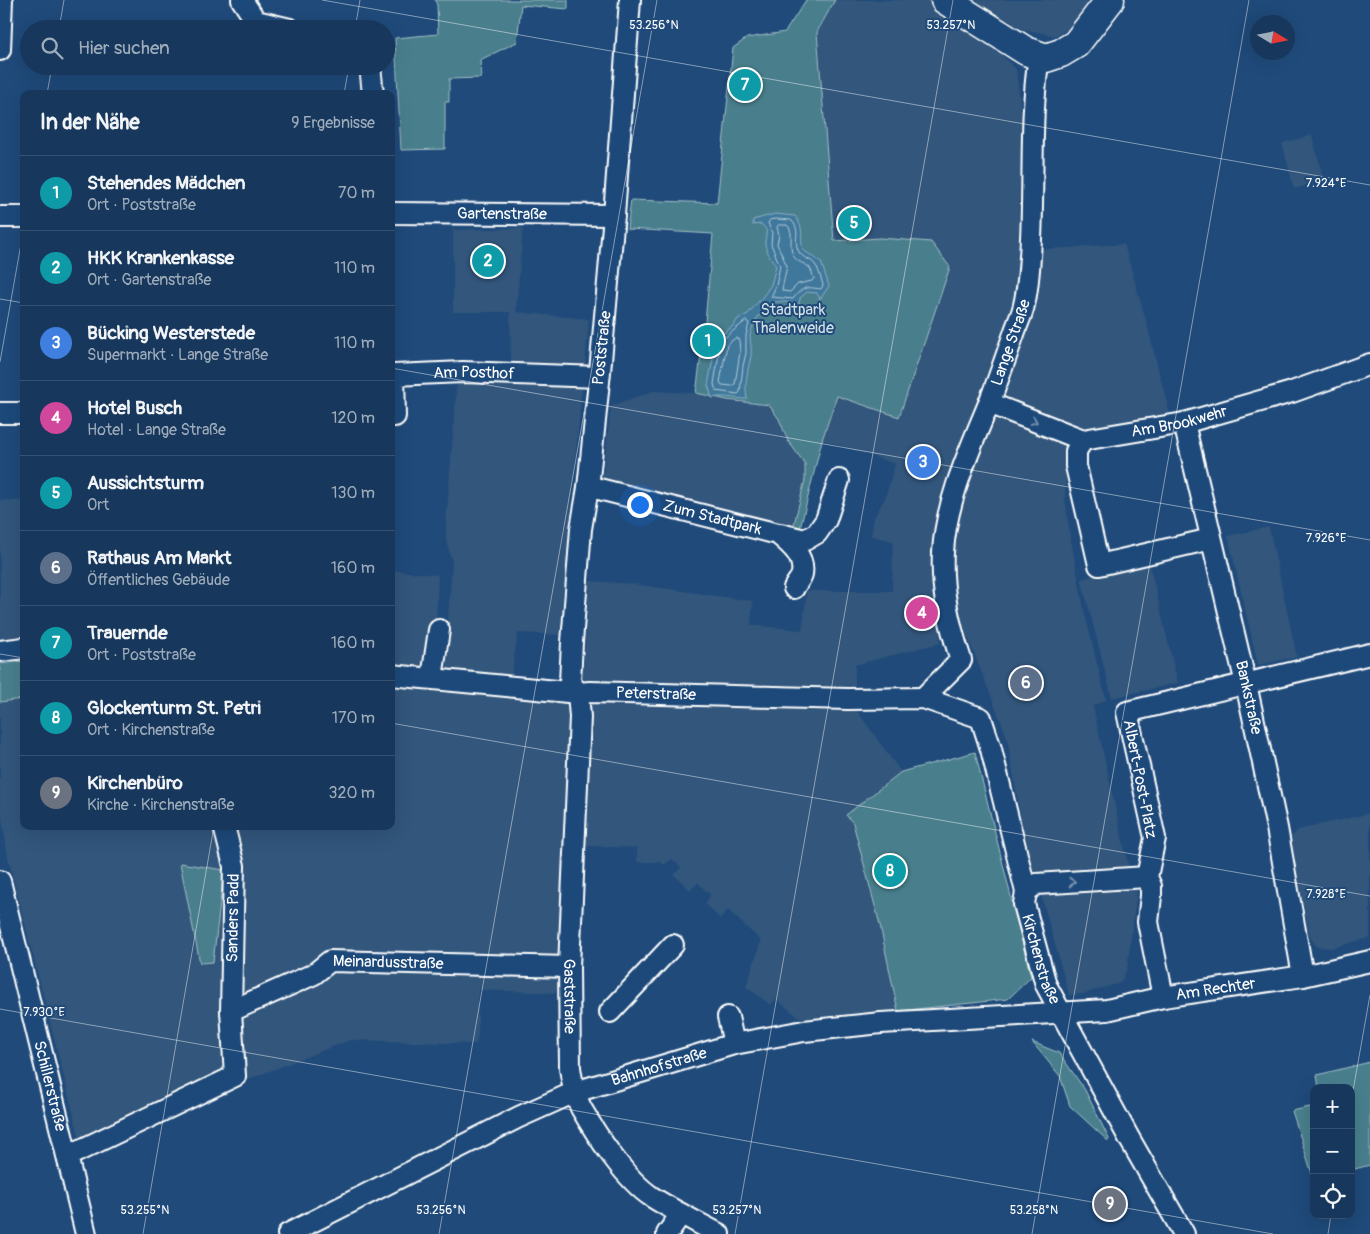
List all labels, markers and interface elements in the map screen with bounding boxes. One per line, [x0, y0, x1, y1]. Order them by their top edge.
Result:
north arrow [1250, 15, 1295, 60]
text: 53.256°N [629, 18, 679, 33]
text: 53.257°N [927, 18, 975, 33]
search box [20, 20, 395, 75]
icon: search [38, 34, 66, 62]
text: Hier suchen [78, 36, 170, 60]
pin: 7 [729, 66, 761, 104]
text: In der Nähe [40, 109, 140, 136]
text: 9 Ergebnisse [291, 113, 375, 133]
text: Stehendes Mädchen [87, 171, 246, 195]
text: 7.924°E [1306, 176, 1346, 191]
text: 1 [53, 183, 59, 203]
text: 70 m [338, 183, 375, 203]
text: Ort · Poststraße [87, 195, 196, 215]
street label: Gartenstraße [457, 204, 547, 224]
pin: 5 [838, 204, 870, 242]
pin: 2 [472, 242, 504, 280]
text: HKK Krankenkasse [87, 246, 234, 270]
text: 2 [52, 258, 60, 278]
text: 110 m [334, 258, 375, 278]
text: Ort · Gartenstraße [87, 270, 211, 290]
street label: Lange Straße [987, 297, 1035, 388]
park label: Stadtpark Thalenweide [752, 300, 834, 338]
street label: Poststraße [588, 310, 616, 386]
text: Bücking Westerstede [87, 321, 255, 345]
pin: 1 [692, 322, 724, 360]
text: 3 [52, 333, 60, 353]
text: 110 m [334, 333, 375, 353]
text: Supermarkt · Lange Straße [87, 345, 268, 365]
street label: Am Posthof [433, 362, 515, 384]
text: Hotel Busch [87, 396, 182, 420]
street label: Am Brookwehr [1130, 401, 1230, 442]
text: 4 [51, 408, 61, 428]
text: 120 m [331, 408, 375, 428]
one-way arrow [1029, 415, 1038, 425]
text: Hotel · Lange Straße [87, 420, 226, 440]
pin: 3 [907, 443, 939, 481]
text: Aussichtsturm [87, 471, 204, 495]
text: 5 [52, 483, 60, 503]
text: 130 m [331, 483, 375, 503]
your location [627, 492, 653, 518]
text: Ort [87, 495, 109, 515]
street label: Zum Stadtpark [661, 495, 764, 540]
text: 7.926°E [1306, 531, 1346, 546]
text: Rathaus Am Markt [87, 546, 231, 570]
text: 6 [51, 558, 61, 578]
text: 160 m [331, 558, 375, 578]
text: Öffentliches Gebäude [87, 570, 230, 590]
pin: 4 [906, 594, 938, 632]
text: Trauernde [87, 621, 168, 645]
text: 7 [52, 633, 60, 653]
text: 160 m [331, 633, 375, 653]
text: Ort · Poststraße [87, 645, 196, 665]
street label: Bankstraße [1231, 658, 1267, 736]
pin: 6 [1010, 664, 1042, 702]
street label: Peterstraße [616, 683, 697, 705]
text: Glockenturm St. Petri [87, 696, 261, 720]
text: 8 [52, 708, 60, 728]
text: 170 m [332, 708, 375, 728]
street label: Albert-Post-Platz [1119, 718, 1161, 840]
text: Ort · Kirchenstraße [87, 720, 215, 740]
text: Kirchenbüro [87, 771, 183, 795]
text: 9 [52, 783, 60, 803]
text: 320 m [329, 783, 375, 803]
text: Kirche · Kirchenstraße [87, 795, 234, 815]
pin: 8 [874, 852, 906, 890]
street label: Sanders Padd [222, 873, 244, 963]
one-way arrow [1068, 876, 1076, 887]
text: 7.928°E [1306, 887, 1346, 902]
street label: Kirchenstraße [1017, 912, 1065, 1008]
street label: Meinardusstraße [333, 951, 444, 974]
street label: Gaststraße [559, 958, 580, 1034]
street label: Am Rechter [1174, 973, 1257, 1005]
text: 7.930°E [23, 1005, 65, 1020]
street label: Schillerstraße [29, 1039, 71, 1133]
street label: Bahnhofstraße [609, 1043, 709, 1091]
map controls [1310, 1084, 1355, 1219]
button: + [1310, 1084, 1355, 1129]
button: − [1310, 1129, 1355, 1174]
button: locate [1310, 1174, 1355, 1219]
pin: 9 [1094, 1185, 1126, 1223]
text: 53.255°N [121, 1203, 169, 1218]
text: 53.256°N [416, 1203, 466, 1218]
text: 53.257°N [713, 1203, 761, 1218]
text: 53.258°N [1010, 1203, 1058, 1218]

